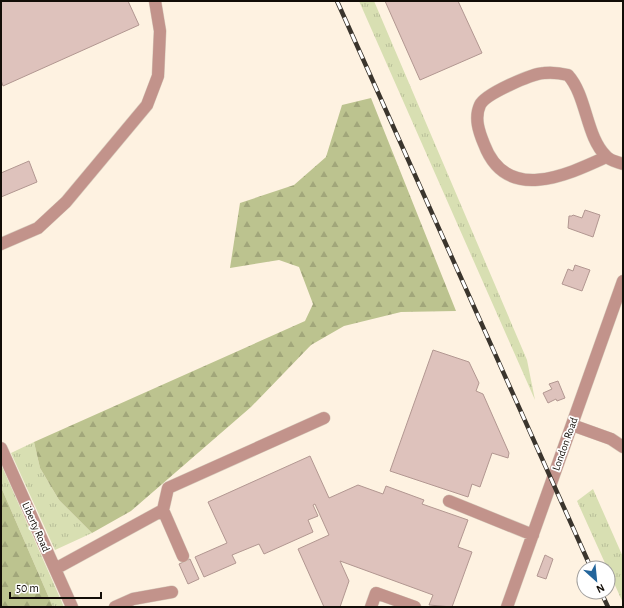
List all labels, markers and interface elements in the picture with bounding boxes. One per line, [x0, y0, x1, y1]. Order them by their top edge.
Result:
street label: London Road [550, 416, 580, 472]
street label: Liberty Road [20, 500, 52, 554]
north arrow [576, 560, 616, 600]
scale bar [10, 574, 101, 600]
text: 50 m [16, 582, 39, 594]
text: N [594, 582, 606, 595]

